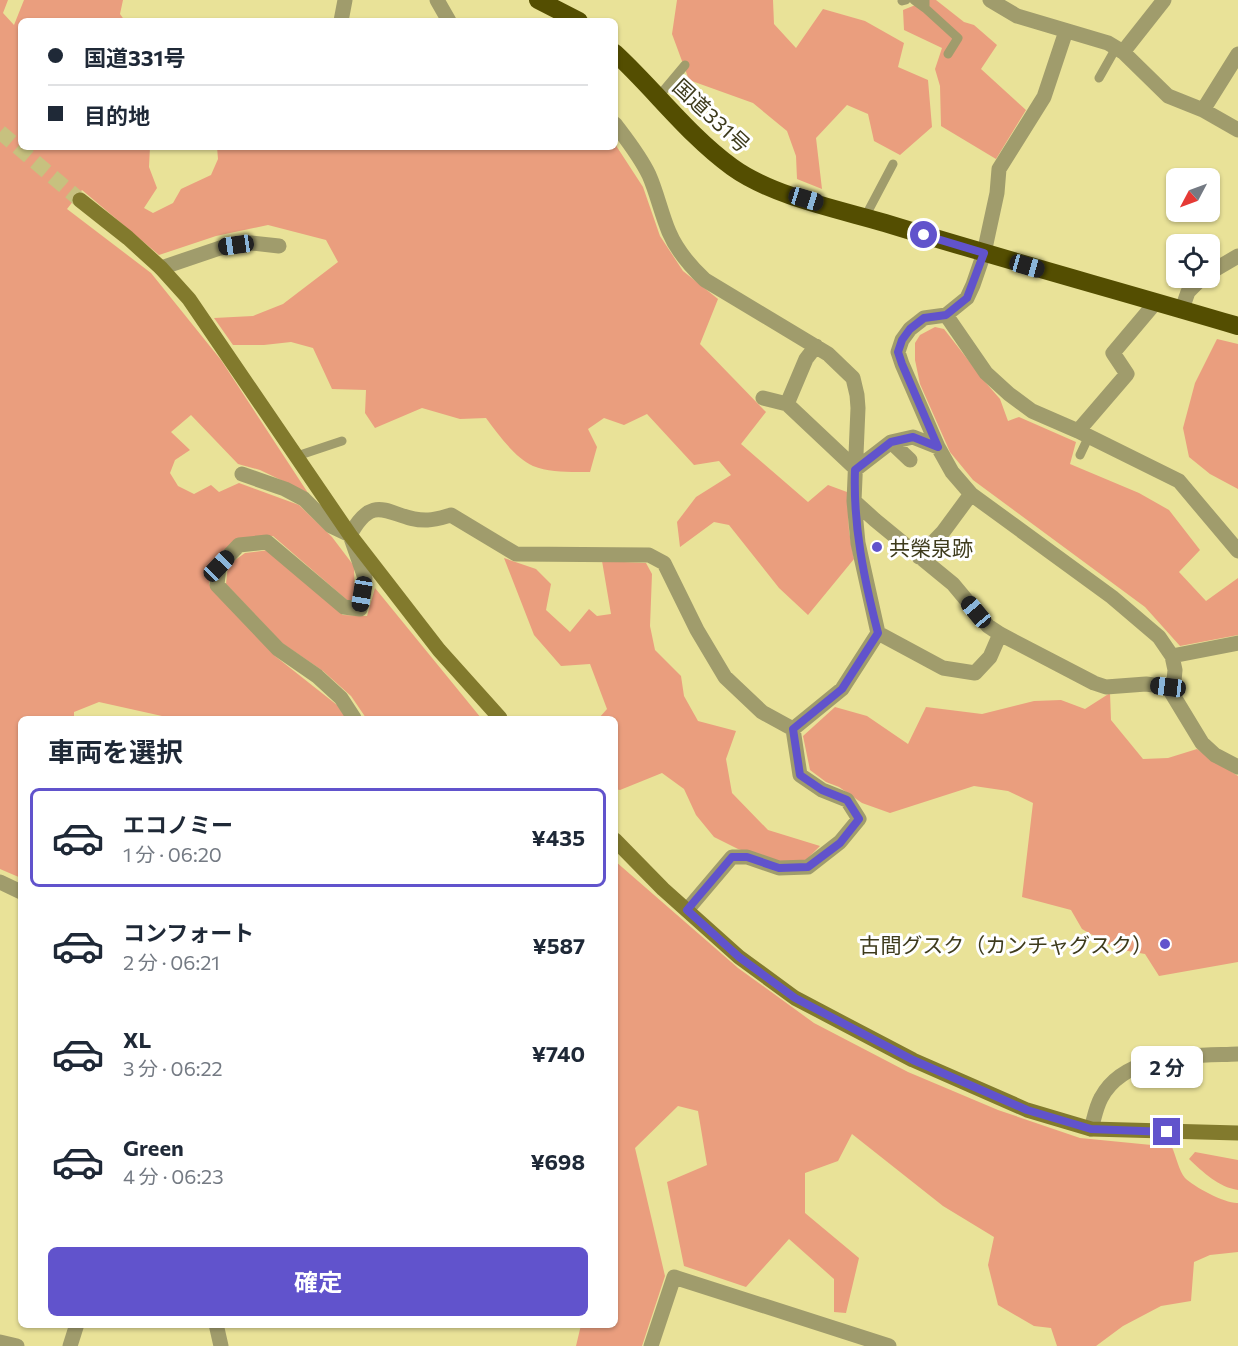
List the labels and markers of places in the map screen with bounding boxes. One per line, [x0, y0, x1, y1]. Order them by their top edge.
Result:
place label: 共榮泉跡 [889, 535, 973, 560]
marker: 共榮泉跡 [870, 540, 884, 554]
place label: 古間グスク（カンチャグスク） [859, 932, 1153, 957]
marker: 古間グスク（カンチャグスク） [1158, 937, 1172, 951]

